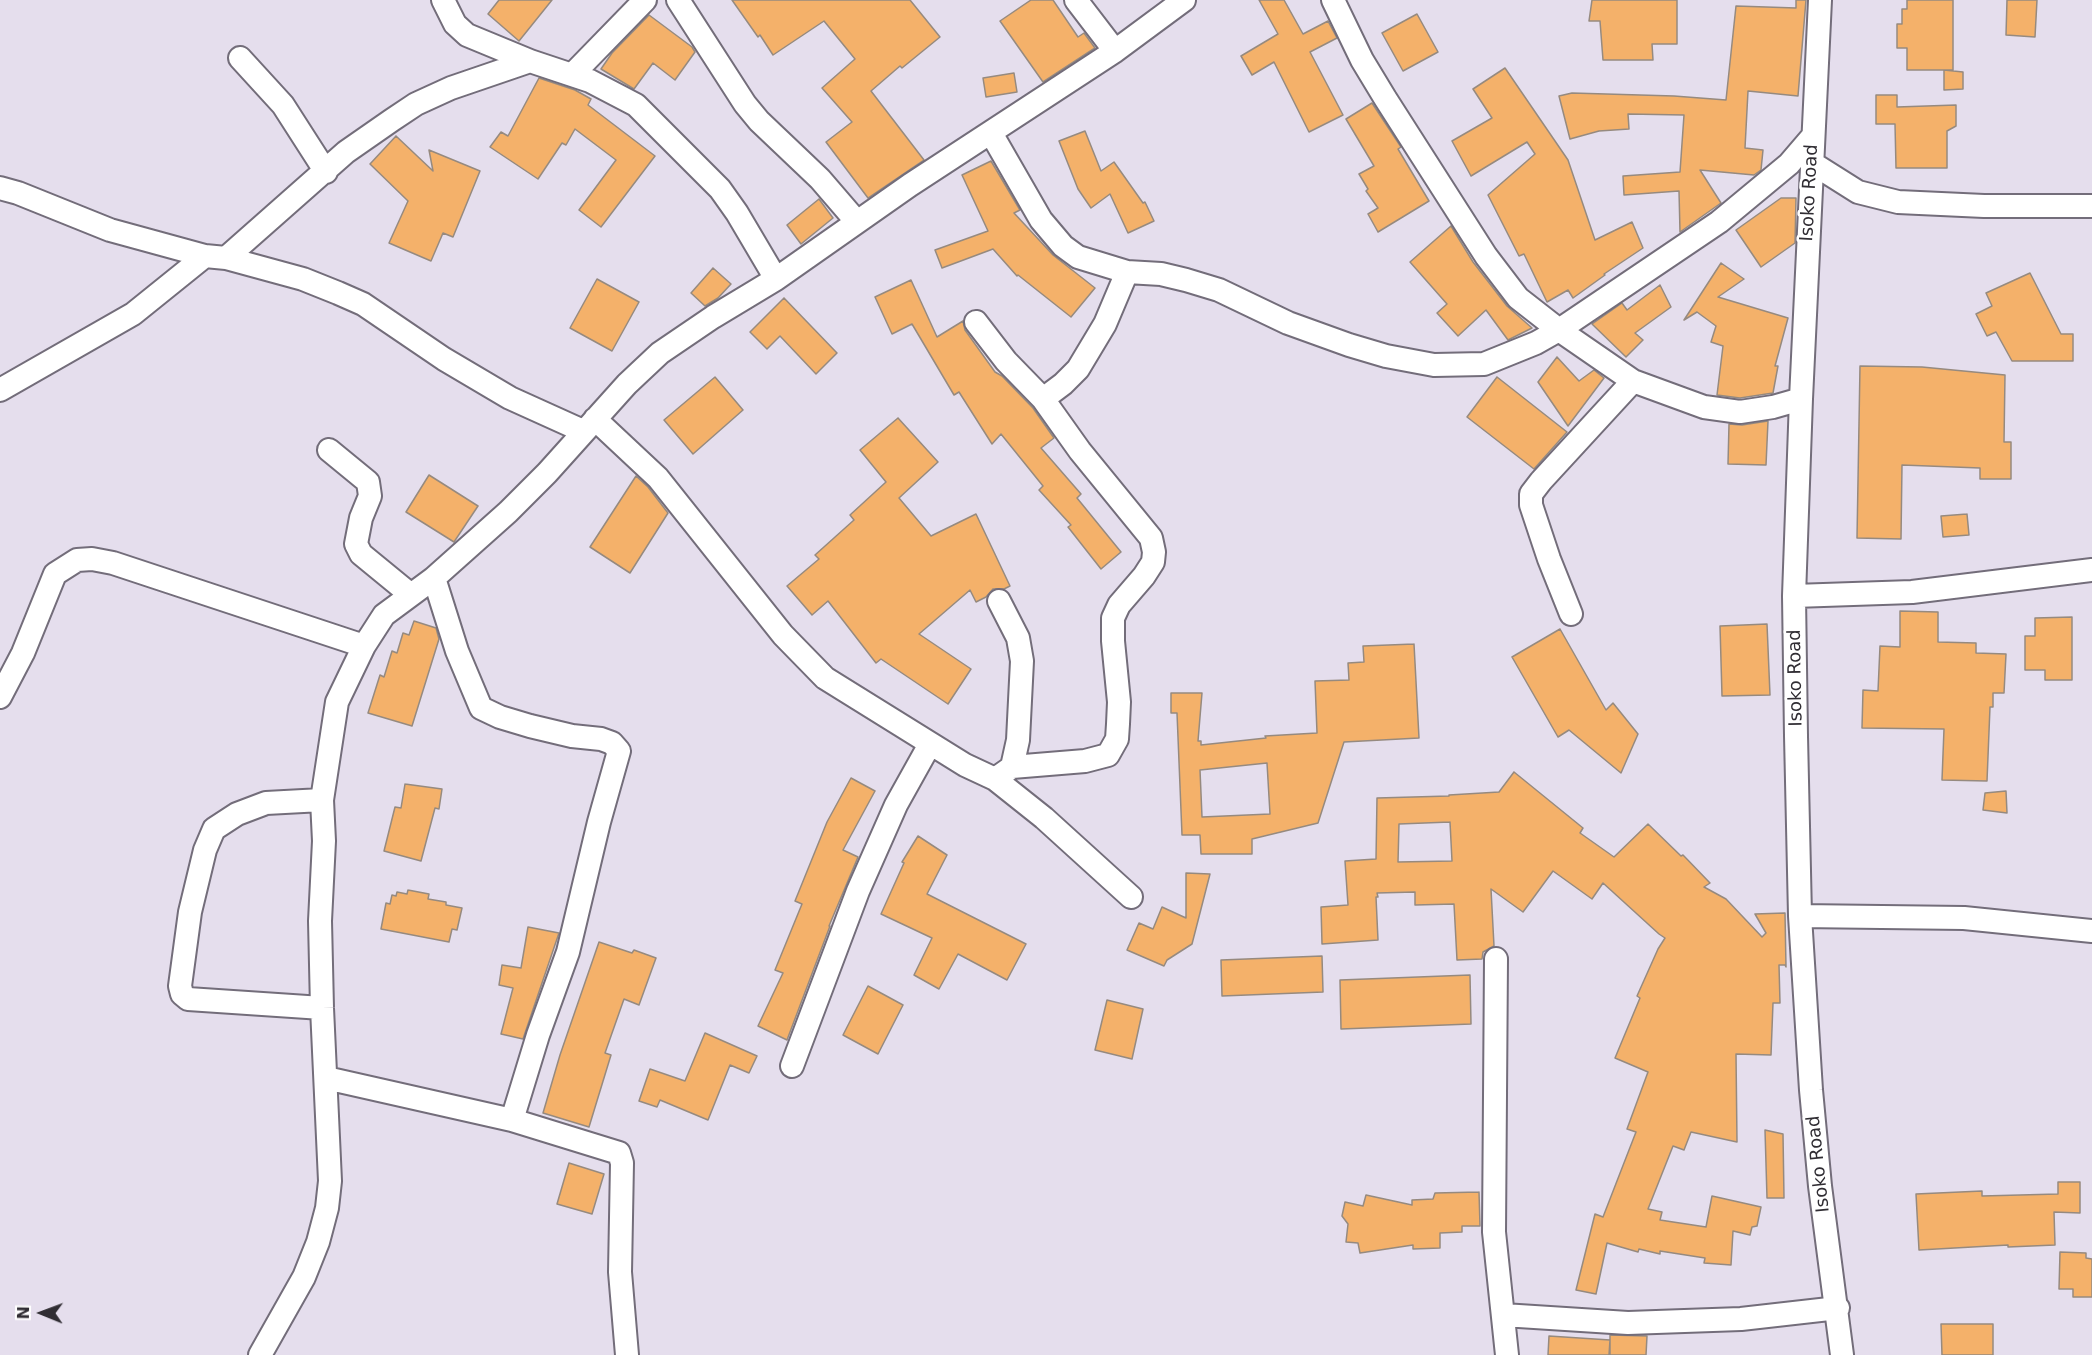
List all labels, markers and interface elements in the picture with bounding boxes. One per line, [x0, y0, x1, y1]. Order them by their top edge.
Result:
street label: Isoko Road [1797, 144, 1823, 242]
street label: Isoko Road [1784, 629, 1808, 727]
street label: Isoko Road [1803, 1114, 1835, 1214]
north arrow [12, 1283, 72, 1343]
text: N [14, 1306, 33, 1320]

